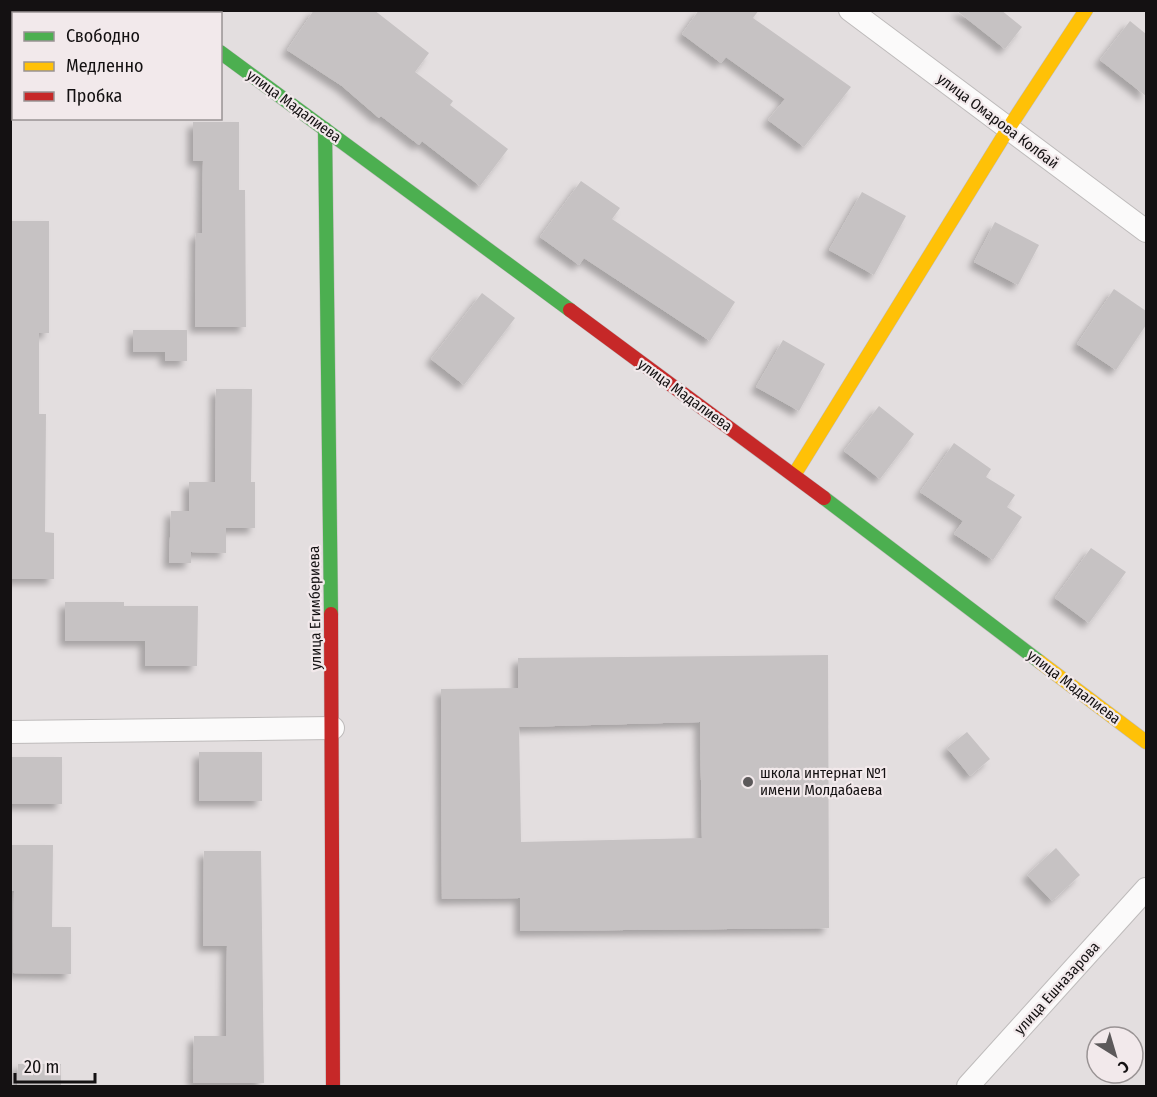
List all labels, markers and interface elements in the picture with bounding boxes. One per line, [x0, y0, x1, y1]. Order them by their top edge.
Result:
legend [12, 12, 222, 120]
text: Свободно [66, 25, 140, 47]
text: Медленно [66, 55, 144, 77]
street label: улица Мадалиева [243, 66, 345, 146]
street label: улица Омарова Колбай [934, 69, 1062, 173]
text: Пробка [66, 85, 122, 107]
street label: улица Мадалиева [634, 355, 736, 435]
street label: улица Егимбериева [305, 546, 325, 670]
street label: улица Мадалиева [1024, 646, 1124, 728]
place label: школа интернат №1 имени Молдабаева [760, 764, 887, 799]
marker: школа интернат №1 имени Молдабаева [741, 775, 755, 789]
street label: улица Ешназарова [1011, 938, 1103, 1038]
north arrow [1085, 1025, 1145, 1085]
scale bar [15, 1046, 94, 1084]
text: 20 m [24, 1056, 59, 1078]
text: С [1114, 1056, 1133, 1077]

